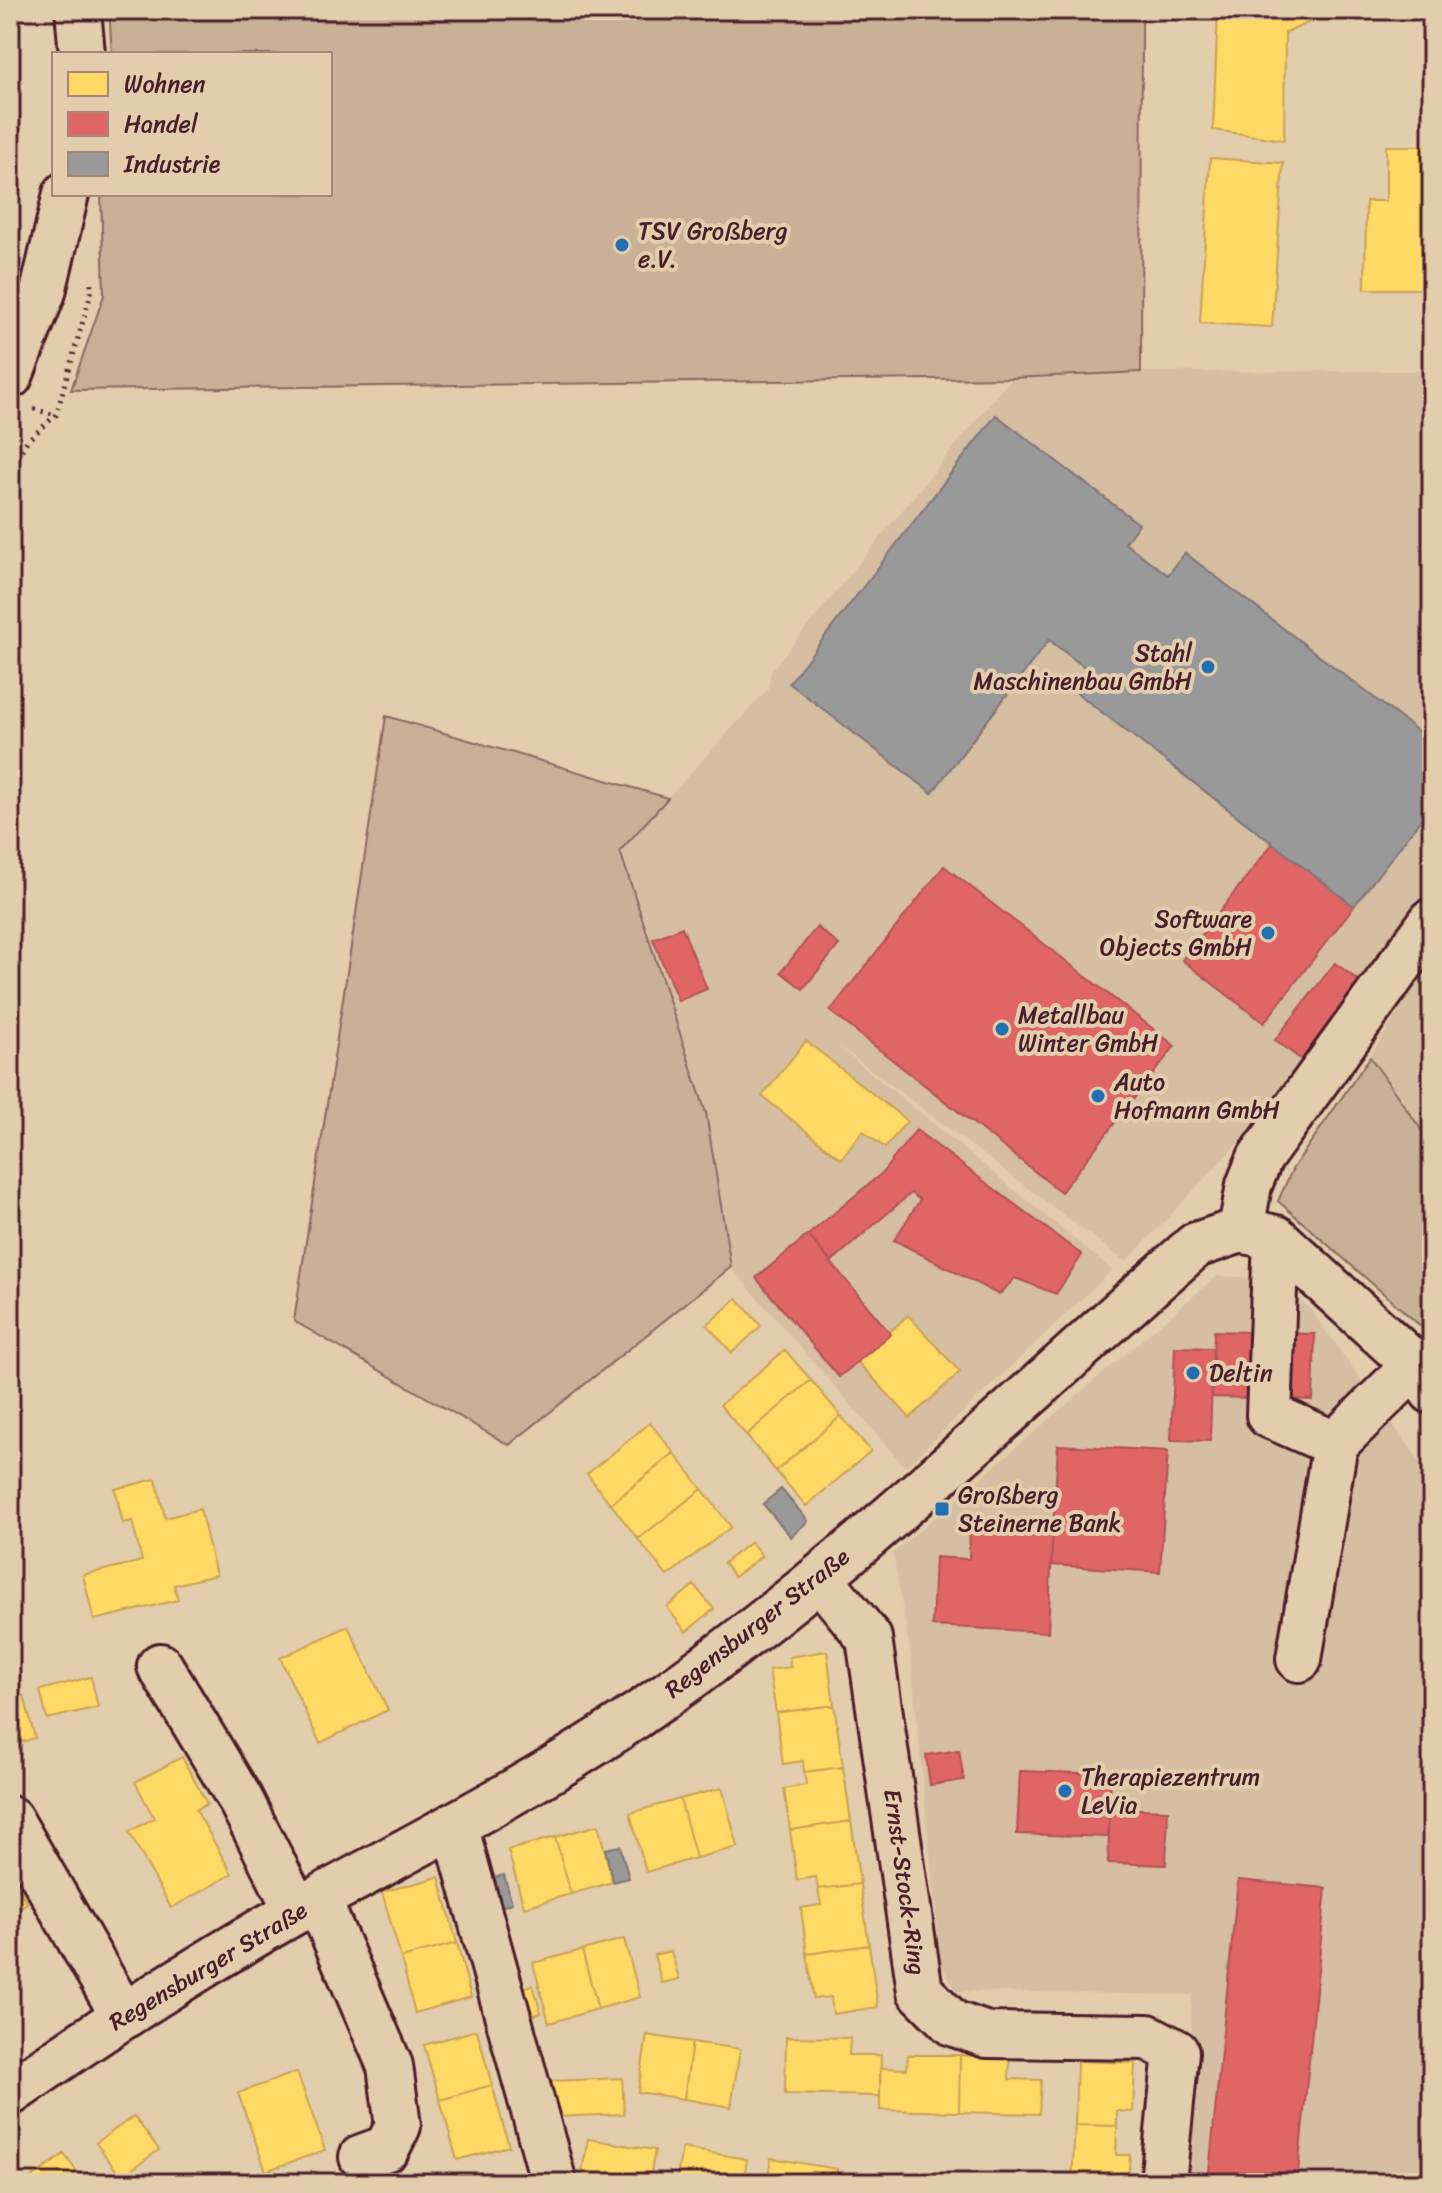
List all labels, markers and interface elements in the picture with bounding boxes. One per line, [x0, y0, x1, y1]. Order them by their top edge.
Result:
legend [52, 52, 332, 196]
text: Wohnen [124, 63, 206, 105]
text: Handel [124, 103, 199, 145]
text: Industrie [123, 143, 221, 185]
place label: TSV Großberg e.V. [638, 210, 788, 280]
marker: TSV Großberg e.V. [613, 236, 631, 254]
place label: Stahl Maschinenbau GmbH [974, 632, 1193, 702]
marker: Stahl Maschinenbau GmbH [1199, 658, 1217, 676]
place label: Software Objects GmbH [1100, 898, 1252, 968]
marker: Software Objects GmbH [1259, 924, 1277, 942]
place label: Metallbau Winter GmbH [1018, 994, 1158, 1064]
marker: Metallbau Winter GmbH [993, 1020, 1011, 1038]
place label: Auto Hofmann GmbH [1113, 1061, 1280, 1131]
marker: Auto Hofmann GmbH [1089, 1087, 1107, 1105]
place label: Deltin [1209, 1352, 1273, 1394]
marker: Deltin [1184, 1364, 1202, 1382]
place label: Großberg Steinerne Bank [958, 1474, 1121, 1544]
marker: Großberg Steinerne Bank [933, 1500, 951, 1518]
street label: Regensburger Straße [655, 1537, 859, 1709]
place label: Therapiezentrum LeVia [1081, 1756, 1260, 1826]
marker: Therapiezentrum LeVia [1056, 1782, 1074, 1800]
street label: Ernst-Stock-Ring [871, 1786, 939, 1978]
street label: Regensburger Straße [100, 1890, 316, 2042]

